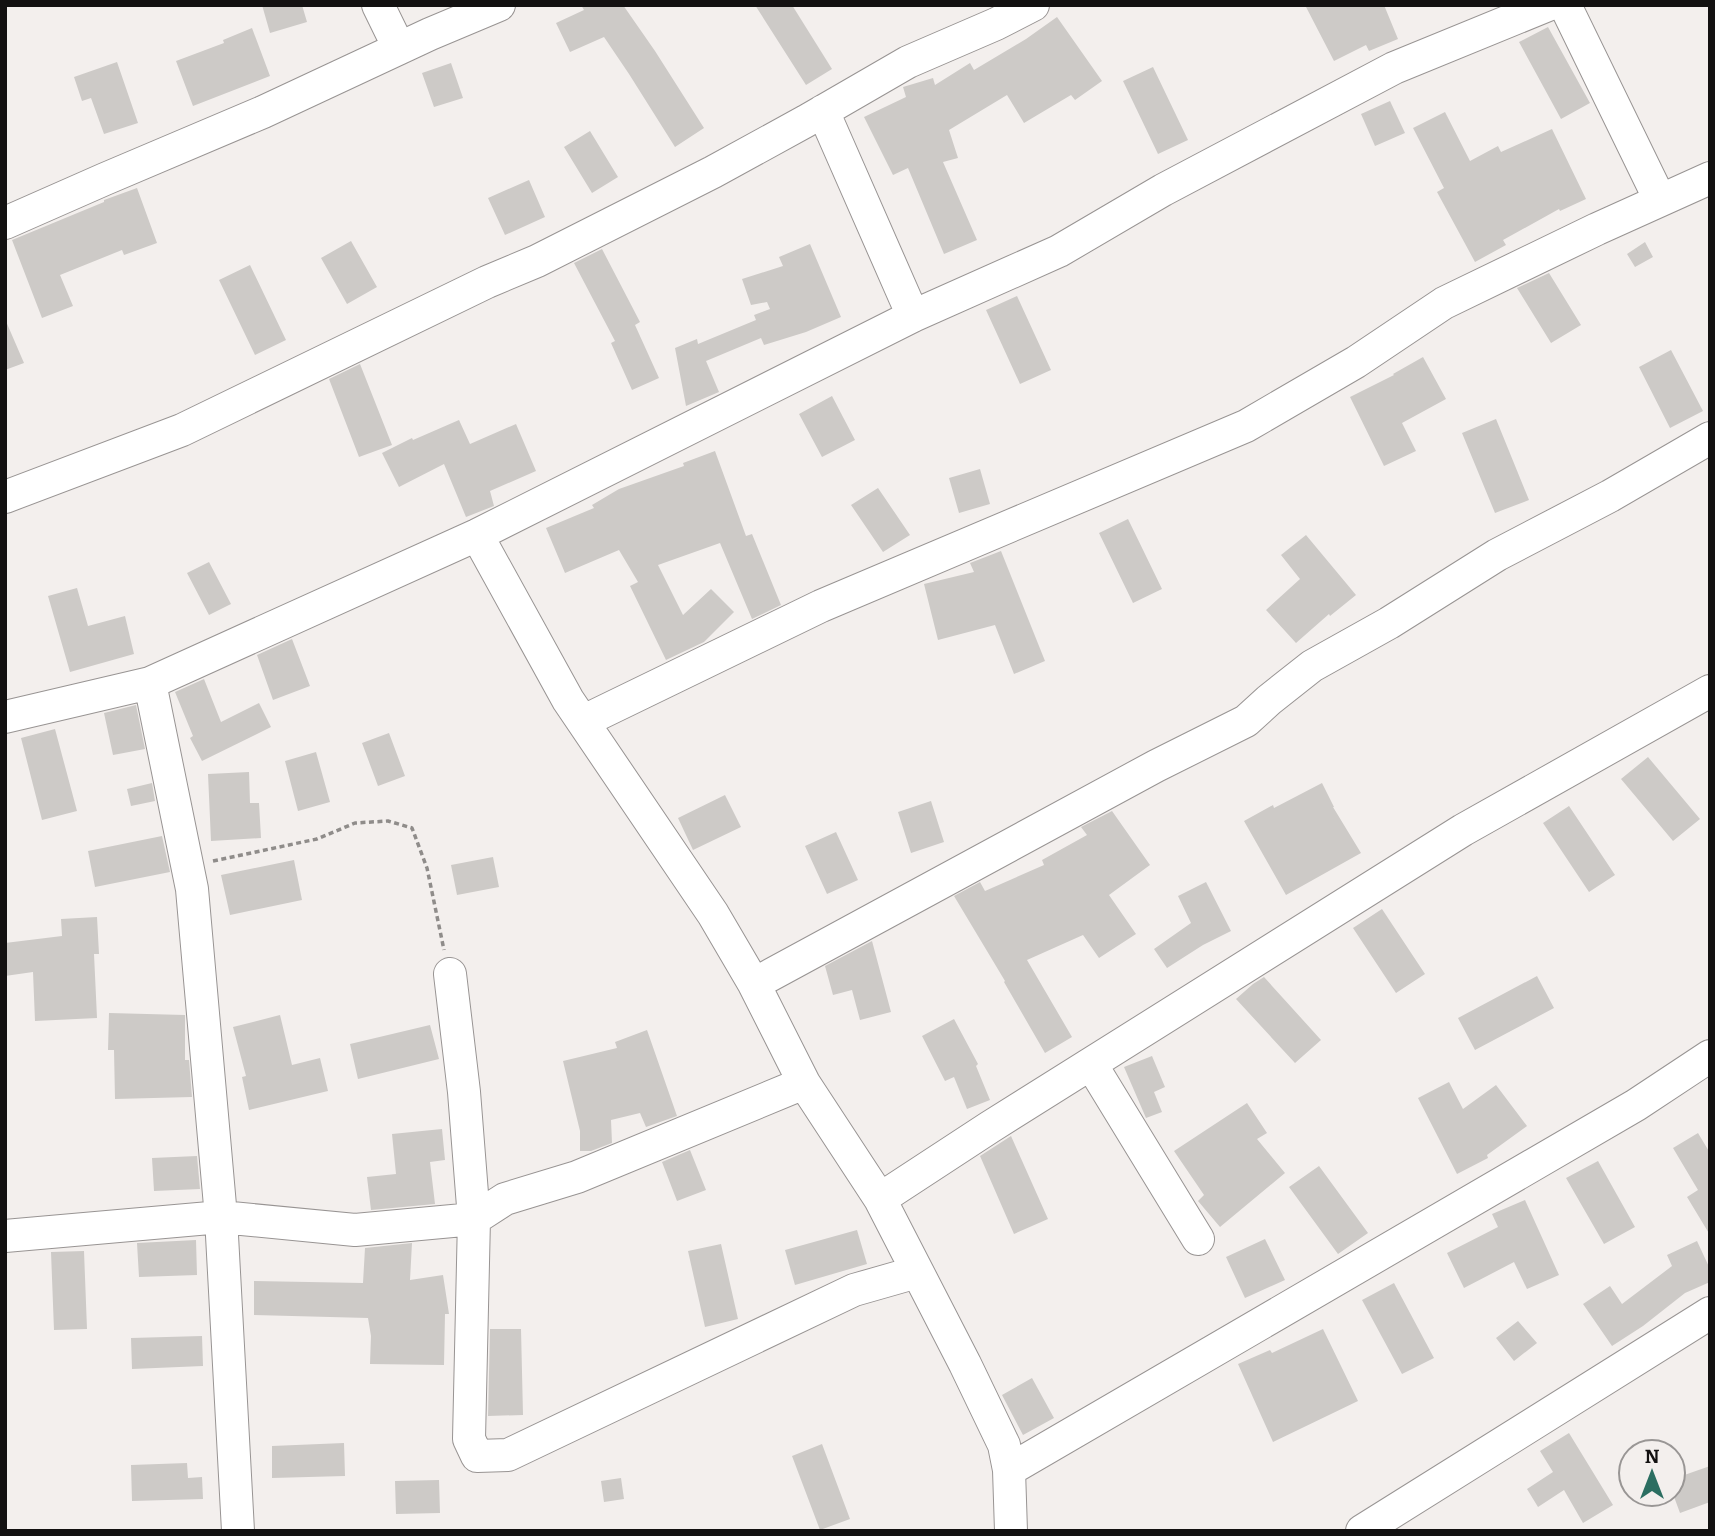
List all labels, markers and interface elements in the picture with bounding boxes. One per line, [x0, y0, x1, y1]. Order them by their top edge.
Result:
north arrow [1617, 1438, 1687, 1508]
text: N [1645, 1445, 1660, 1468]

